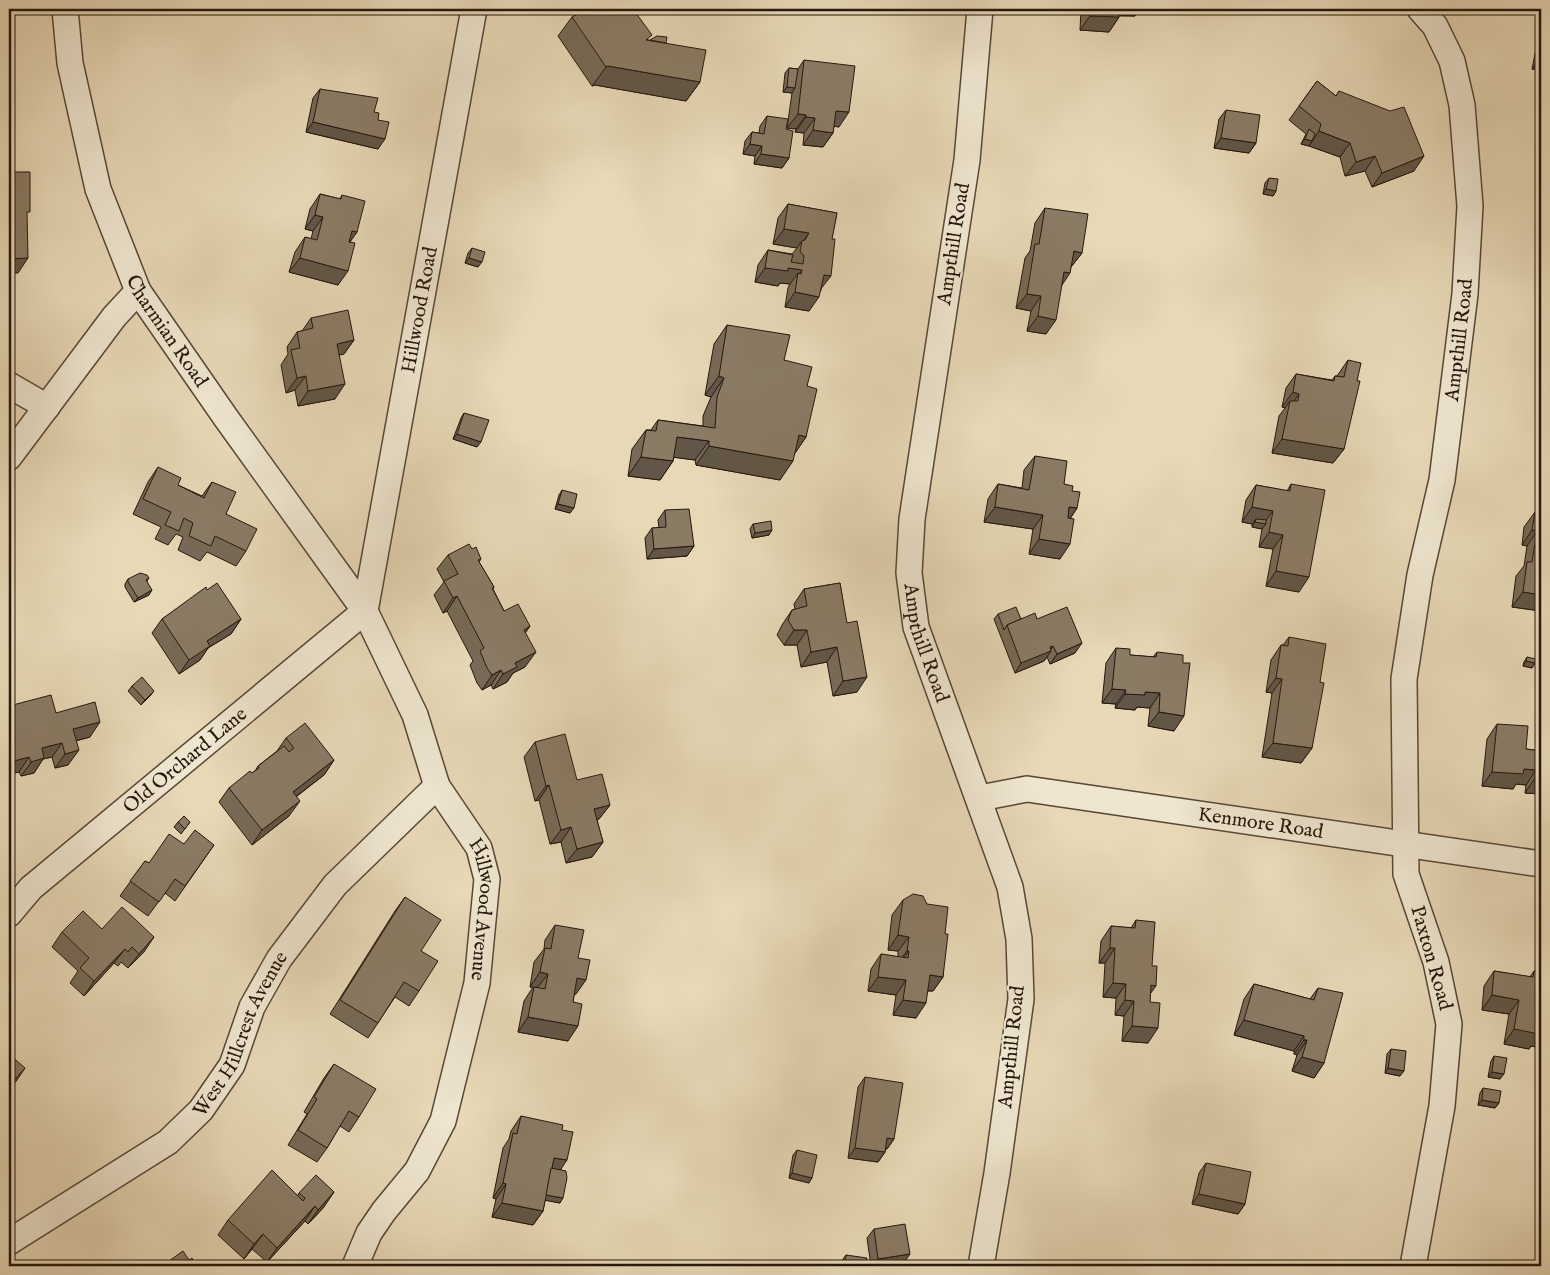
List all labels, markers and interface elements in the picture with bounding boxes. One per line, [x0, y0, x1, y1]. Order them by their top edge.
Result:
street label: Ampthill Road [932, 181, 976, 308]
street label: Hillwood Road [396, 244, 443, 375]
street label: Charmian Road [120, 271, 214, 392]
street label: Ampthill Road [1439, 278, 1478, 404]
street label: Ampthill Road [898, 581, 955, 706]
street label: Old Orchard Lane [118, 702, 252, 819]
street label: Kenmore Road [1196, 802, 1325, 845]
street label: Hillwood Avenue [463, 833, 500, 982]
street label: Paxton Road [1404, 903, 1458, 1013]
street label: West Hillcrest Avenue [188, 946, 293, 1122]
street label: Ampthill Road [993, 984, 1031, 1111]

